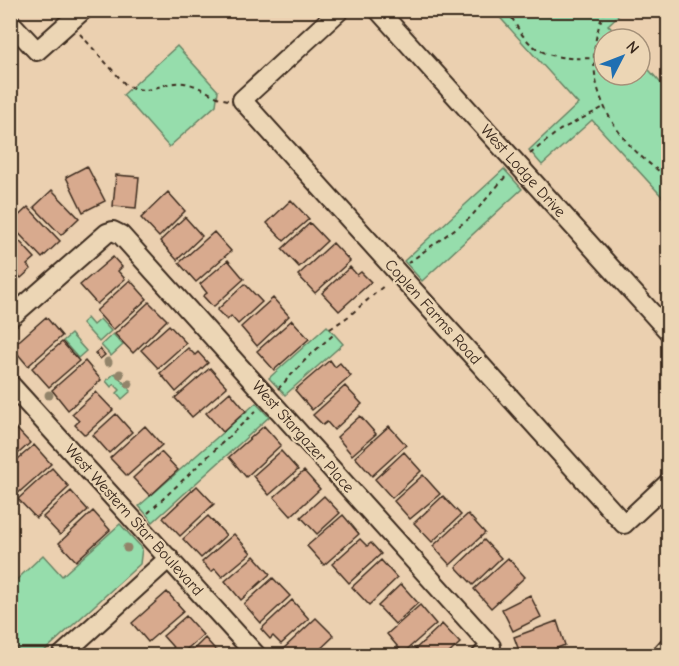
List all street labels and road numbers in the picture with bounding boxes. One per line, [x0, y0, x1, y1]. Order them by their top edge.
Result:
street label: West Lodge Drive [477, 121, 569, 221]
street label: Coplen Farms Road [381, 256, 485, 368]
street label: West Stargazer Place [248, 378, 358, 496]
street label: West Western Star Boulevard [61, 441, 207, 599]

